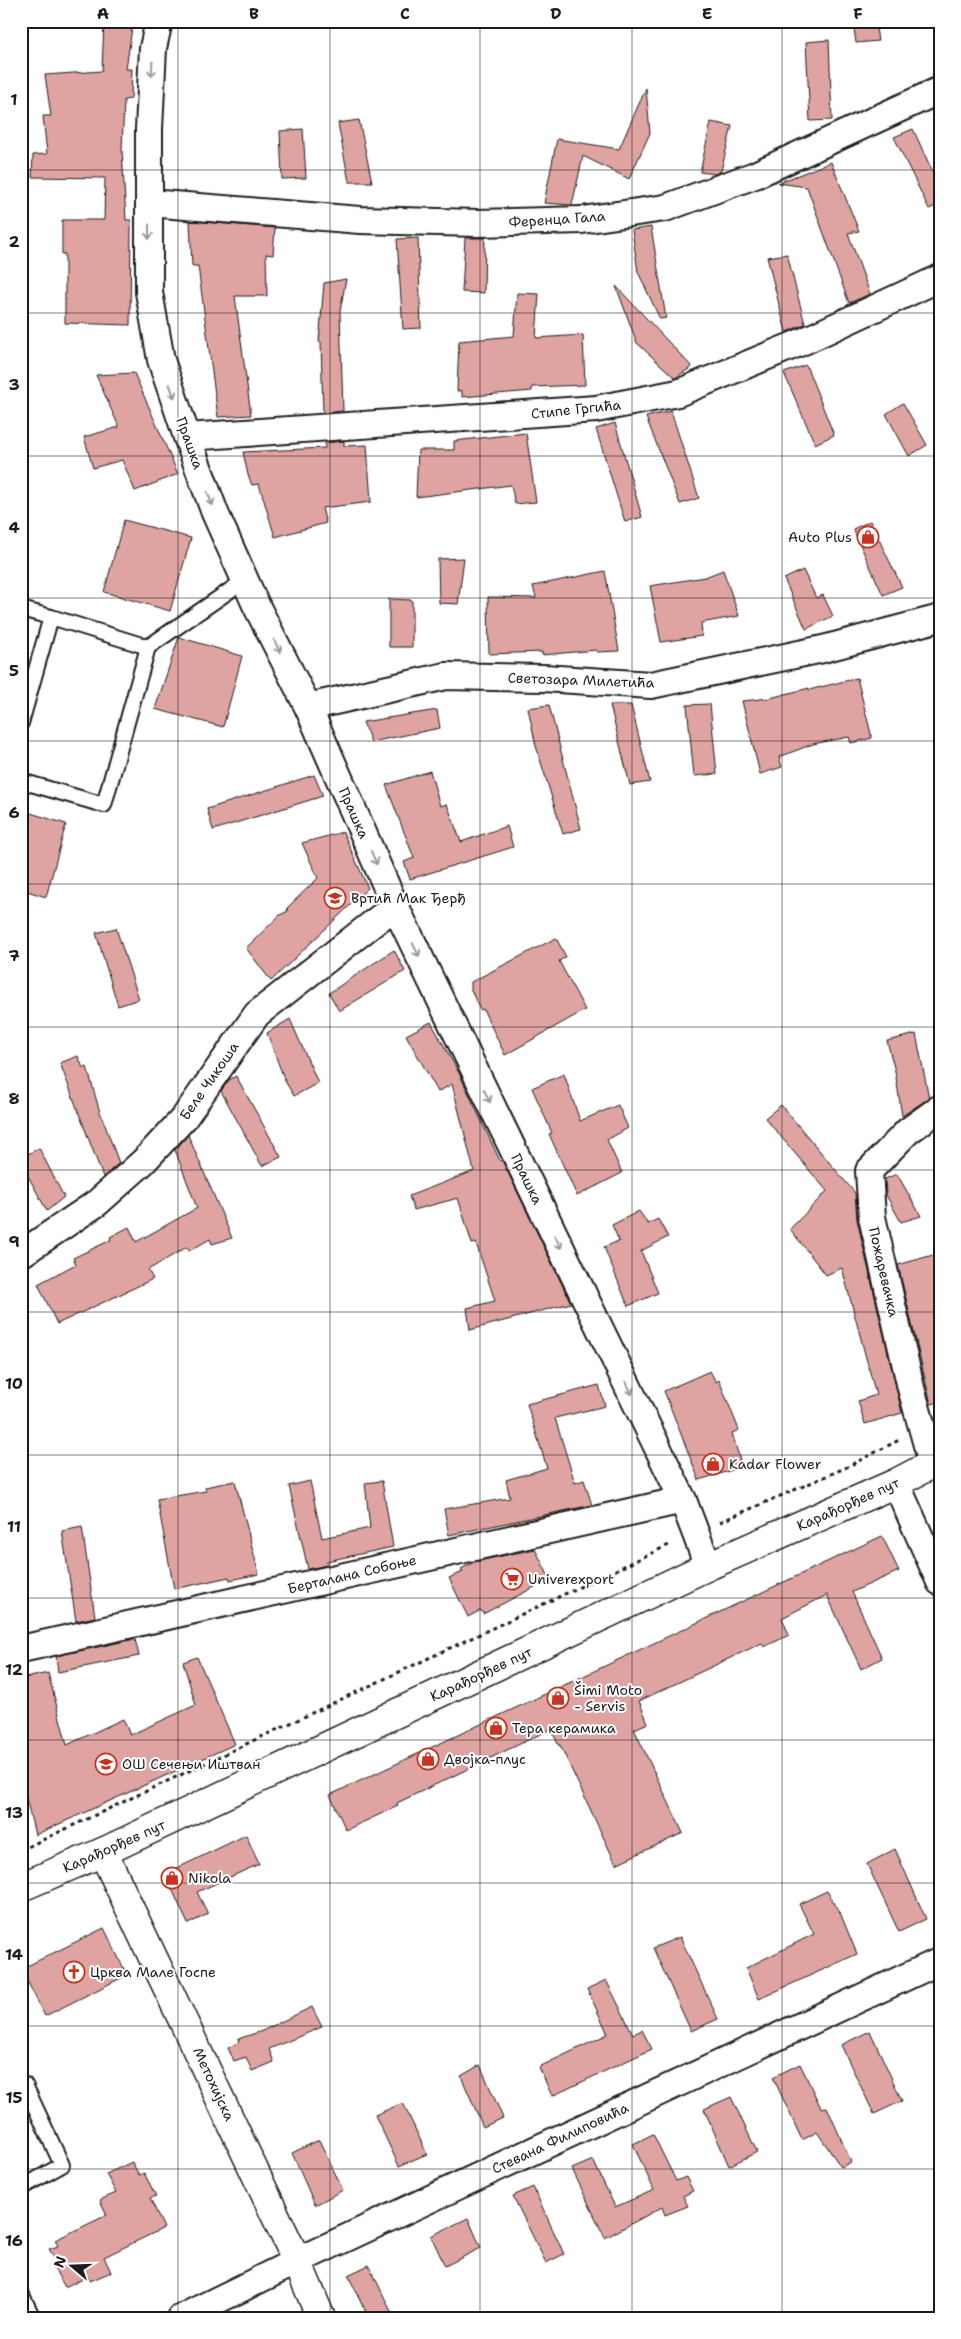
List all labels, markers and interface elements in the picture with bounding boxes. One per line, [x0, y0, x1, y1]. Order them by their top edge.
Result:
text: A [97, 3, 109, 24]
text: B [249, 3, 259, 24]
text: C [400, 3, 410, 24]
text: D [550, 3, 562, 24]
text: E [702, 3, 712, 24]
text: F [853, 3, 863, 24]
one-way arrow [147, 61, 156, 77]
text: 1 [10, 89, 18, 110]
street label: Ференца Гала [508, 207, 606, 231]
one-way arrow [144, 223, 154, 239]
text: 2 [8, 231, 20, 252]
text: 3 [8, 374, 20, 395]
one-way arrow [167, 383, 177, 399]
street label: Стипе Гргића [530, 395, 622, 423]
street label: Прашка [172, 414, 208, 472]
one-way arrow [206, 491, 215, 506]
text: 4 [8, 517, 20, 538]
shop icon: Auto Plus [856, 525, 880, 549]
place label: Auto Plus [788, 528, 852, 546]
one-way arrow [272, 639, 282, 654]
text: 5 [9, 660, 19, 681]
street label: Светозара Милетића [507, 668, 655, 692]
street label: Прашка [335, 785, 373, 842]
text: 6 [8, 802, 20, 823]
one-way arrow [369, 850, 379, 865]
school or university icon: Вртић Мак Ђерђ [323, 886, 347, 910]
place label: Вртић Мак Ђерђ [351, 889, 466, 907]
one-way arrow [412, 942, 421, 957]
text: 7 [8, 945, 20, 966]
street label: Беле Чикоша [175, 1038, 243, 1124]
text: 8 [8, 1088, 20, 1109]
one-way arrow [483, 1088, 492, 1103]
street label: Прашка [507, 1151, 547, 1208]
street label: Пожаревачка [865, 1225, 903, 1319]
text: 9 [8, 1231, 20, 1252]
one-way arrow [554, 1234, 563, 1249]
text: 10 [5, 1373, 23, 1394]
one-way arrow [624, 1380, 634, 1395]
shop icon: Kadar Flower [701, 1452, 725, 1476]
place label: Kadar Flower [729, 1455, 822, 1473]
street label: Карађорђев пут [794, 1473, 903, 1535]
text: 11 [7, 1516, 21, 1537]
street label: Берталана Собоње [286, 1550, 418, 1598]
supermarket icon: Univerexport [500, 1567, 524, 1591]
place label: Univerexport [528, 1570, 614, 1588]
street label: Карађорђев пут [427, 1642, 536, 1705]
text: 12 [5, 1659, 23, 1680]
place label: Šimi Moto - Servis [574, 1681, 642, 1715]
shop icon: Šimi Moto - Servis [546, 1686, 570, 1710]
shop icon: Тера керамика [484, 1716, 508, 1740]
place label: Тера керамика [512, 1719, 616, 1737]
shop icon: Двојка-плус [416, 1747, 440, 1771]
place label: Двојка-плус [444, 1750, 526, 1768]
school or university icon: ОШ Сечењи Иштван [94, 1752, 118, 1776]
place label: ОШ Сечењи Иштван [122, 1755, 261, 1773]
text: 13 [5, 1802, 23, 1823]
street label: Карађорђев пут [60, 1815, 169, 1877]
shop icon: Nikola [160, 1866, 184, 1890]
place label: Nikola [188, 1869, 231, 1887]
text: 14 [5, 1944, 23, 1965]
church icon: Црква Мале Госпе [62, 1960, 86, 1984]
place label: Црква Мале Госпе [90, 1963, 216, 1981]
street label: Метохијска [189, 2044, 239, 2124]
text: 15 [5, 2087, 23, 2108]
street label: Стевана Филиповића [489, 2098, 632, 2178]
text: 16 [5, 2230, 23, 2251]
north arrow [48, 2242, 98, 2292]
text: N [49, 2254, 70, 2270]

